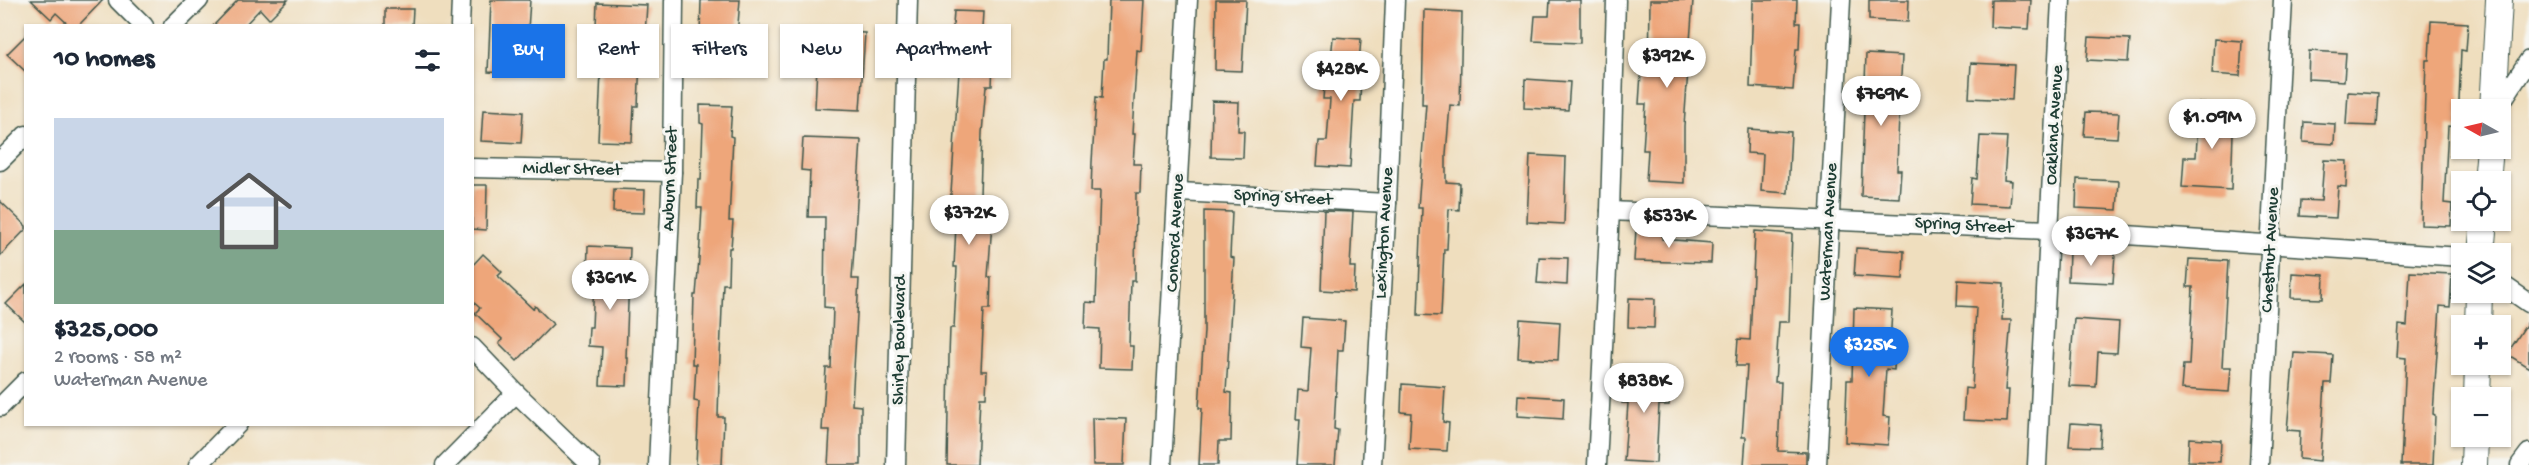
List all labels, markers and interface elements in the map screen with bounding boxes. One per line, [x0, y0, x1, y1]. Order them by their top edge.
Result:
chip: Buy [492, 24, 565, 78]
chip: Rent [577, 24, 659, 78]
chip: Filters [671, 24, 768, 78]
chip: New [780, 24, 863, 78]
chip: Apartment [875, 24, 1011, 78]
pin: $392K [1625, 38, 1709, 89]
icon: filters [411, 44, 444, 77]
text: 10 homes [54, 45, 154, 76]
text: $392K [1642, 46, 1692, 69]
pin: $428K [1299, 51, 1383, 102]
text: $428K [1316, 59, 1366, 82]
street label: Oakland Avenue [2041, 64, 2069, 186]
pin: $769K [1839, 76, 1923, 127]
text: $769K [1856, 84, 1906, 107]
pin: $1.09M [2163, 99, 2261, 150]
north arrow [2451, 99, 2511, 159]
map controls [2451, 99, 2511, 447]
text: $1.09M [2183, 107, 2241, 130]
street label: Auburn Street [659, 125, 683, 231]
icon: home [195, 157, 303, 265]
street label: Midler Street [522, 159, 623, 181]
street label: Waterman Avenue [1815, 162, 1843, 301]
street label: Lexington Avenue [1371, 166, 1399, 299]
button: locate [2451, 171, 2511, 231]
street label: Concord Avenue [1162, 173, 1190, 293]
street label: Spring Street [1233, 185, 1334, 211]
street label: Chestnut Avenue [2257, 186, 2285, 313]
pin: $372K [927, 195, 1011, 246]
pin: $533K [1627, 198, 1711, 249]
text: $372K [944, 203, 994, 226]
text: $533K [1643, 206, 1695, 229]
street label: Spring Street [1914, 213, 2015, 239]
pin: $367K [2049, 216, 2133, 267]
text: $367K [2066, 224, 2116, 247]
button: layers [2451, 243, 2511, 303]
pin: $361K [568, 260, 652, 311]
text: $361K [586, 268, 634, 291]
street label: Shirley Boulevard [888, 273, 912, 405]
button: + [2451, 315, 2511, 375]
text: $325,000 [54, 316, 158, 347]
pin: $325K [1827, 327, 1911, 378]
text: $325K [1844, 335, 1894, 358]
text: 2 rooms · 58 m² [54, 347, 182, 370]
pin: $838K [1602, 363, 1686, 414]
text: Waterman Avenue [54, 370, 207, 393]
text: $838K [1618, 371, 1670, 394]
button: − [2451, 387, 2511, 447]

